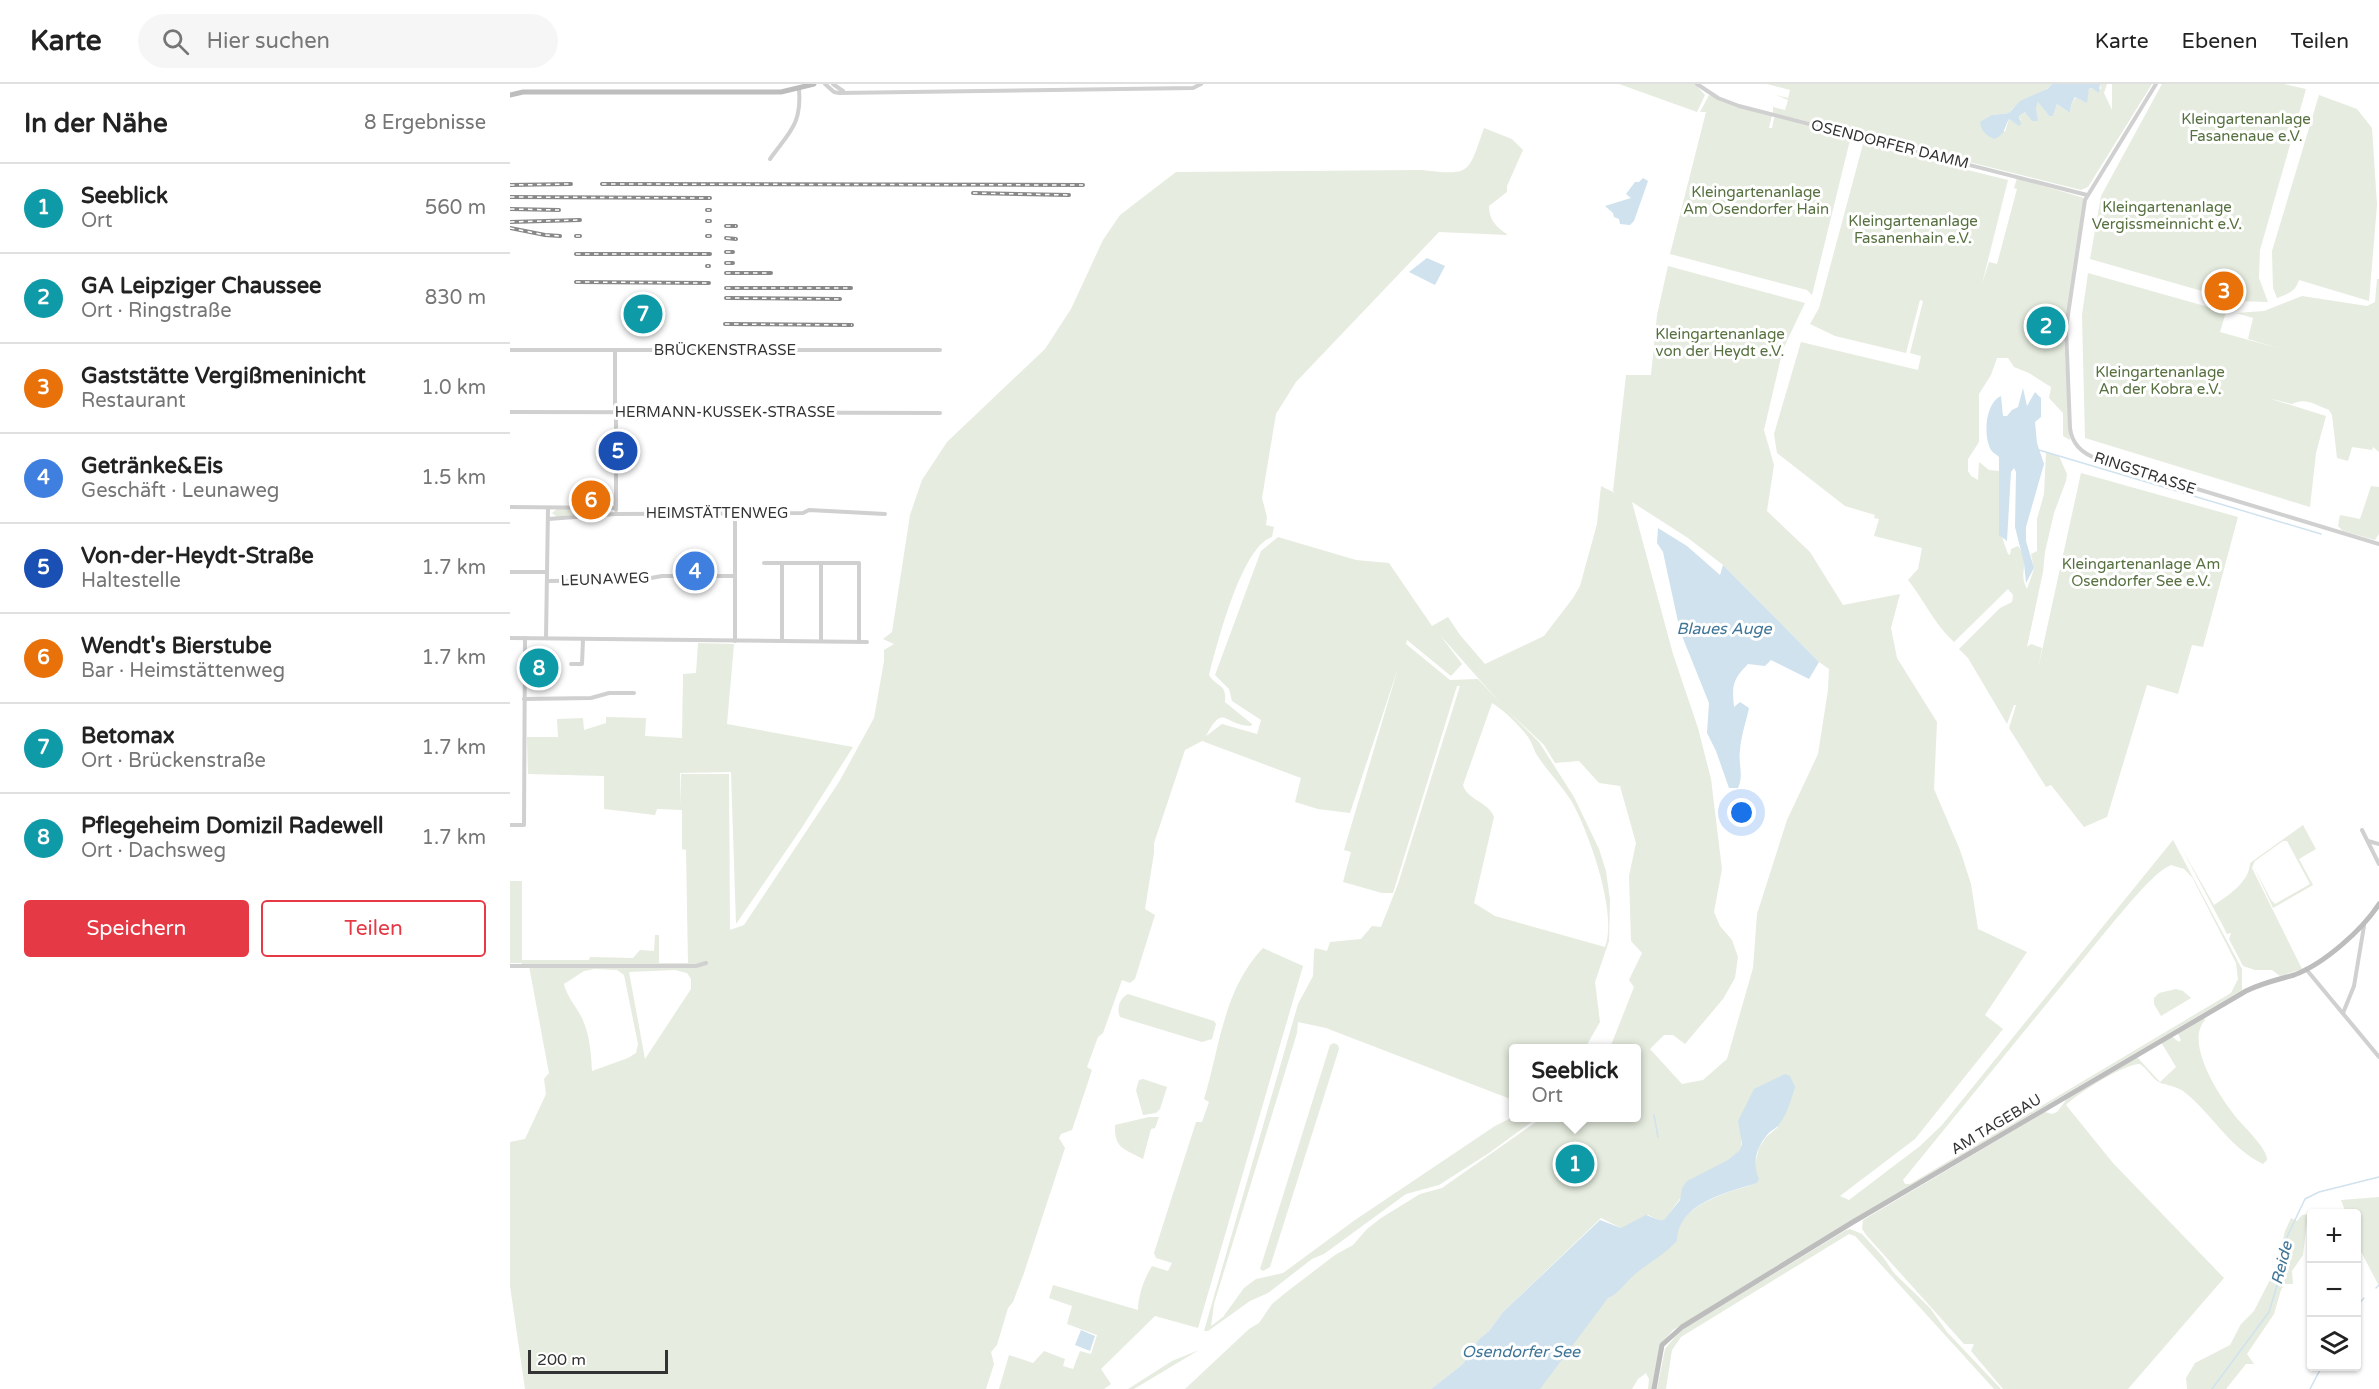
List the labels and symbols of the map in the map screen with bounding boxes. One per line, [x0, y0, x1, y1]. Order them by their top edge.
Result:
park label: Kleingartenanlage Fasanenaue e.V. [2181, 110, 2311, 145]
street label: OSENDORFER DAMM [1809, 116, 1971, 172]
park label: Kleingartenanlage Am Osendorfer Hain [1683, 183, 1829, 218]
park label: Kleingartenanlage Vergissmeinnicht e.V. [2092, 198, 2242, 233]
park label: Kleingartenanlage Fasanenhain e.V. [1848, 212, 1978, 247]
pin: 3 [2204, 268, 2244, 314]
pin: 7 [624, 292, 662, 336]
pin: 2 [2026, 304, 2066, 348]
park label: Kleingartenanlage von der Heydt e.V. [1655, 325, 1785, 360]
street label: BRÜCKENSTRASSE [654, 341, 796, 359]
park label: Kleingartenanlage An der Kobra e.V. [2095, 363, 2225, 398]
street label: HERMANN-KUSSEK-STRASSE [615, 403, 835, 421]
pin: 5 [598, 428, 638, 473]
street label: RINGSTRASSE [2092, 448, 2198, 498]
pin: 6 [572, 478, 610, 522]
street label: HEIMSTÄTTENWEG [646, 504, 788, 522]
pin: 4 [676, 548, 714, 594]
park label: Kleingartenanlage Am Osendorfer See e.V. [2062, 555, 2220, 590]
street label: LEUNAWEG [560, 568, 650, 590]
water label: Blaues Auge [1676, 619, 1773, 639]
pin: 8 [519, 646, 558, 690]
your location [1727, 798, 1756, 827]
street label: AM TAGEBAU [1947, 1090, 2045, 1158]
pin: 1 [1556, 1142, 1594, 1186]
water label: Reide [2267, 1239, 2297, 1287]
water label: Osendorfer See [1462, 1342, 1581, 1362]
scale bar [528, 1347, 668, 1374]

